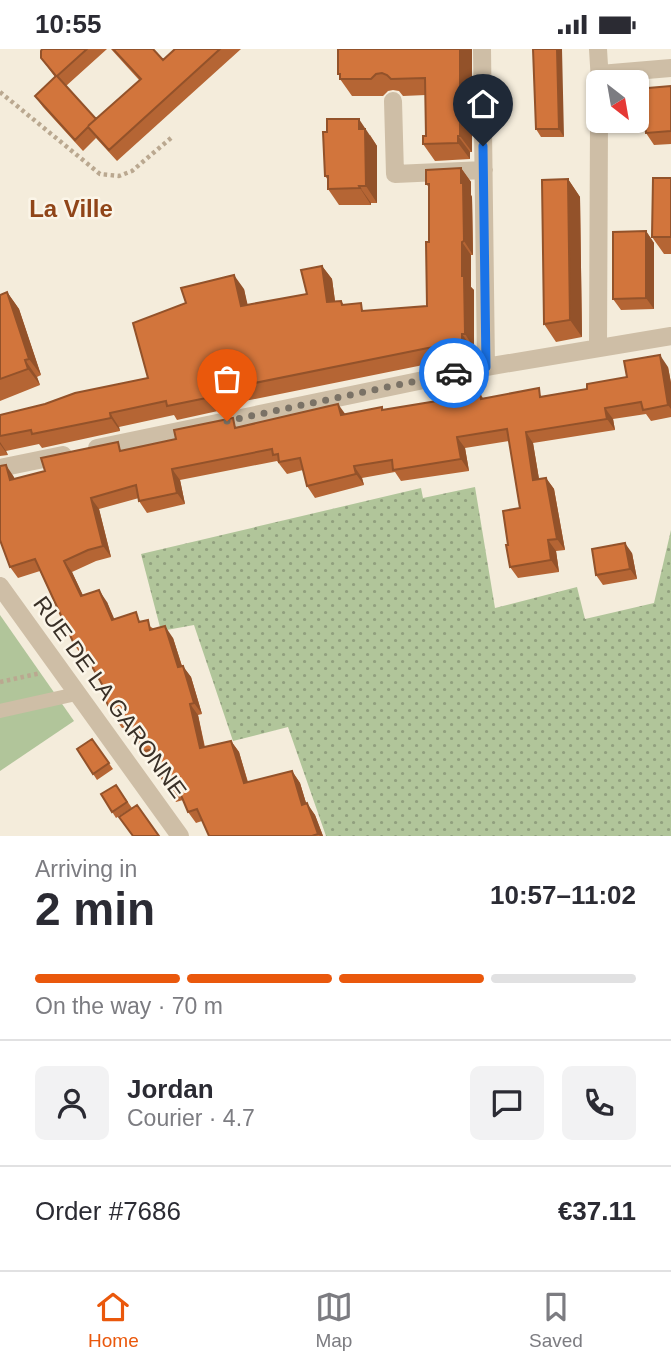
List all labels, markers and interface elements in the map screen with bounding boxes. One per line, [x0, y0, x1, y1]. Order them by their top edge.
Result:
text: 10:55 [35, 9, 102, 39]
north arrow [586, 70, 649, 133]
map controls [586, 70, 649, 133]
pin [453, 74, 513, 146]
icon: home [464, 85, 502, 123]
district label: La Ville [29, 195, 113, 222]
courier [419, 338, 489, 408]
pin [197, 349, 257, 421]
icon: car [435, 354, 473, 392]
icon: bag [208, 360, 246, 398]
street label: RUE DE LA GARONNE [28, 591, 192, 803]
text: Arriving in [35, 856, 137, 882]
text: 10:57–11:02 [490, 880, 636, 910]
text: 2 min [35, 883, 155, 935]
text: On the way · 70 m [35, 993, 223, 1019]
button: person [35, 1066, 109, 1140]
button: chat [470, 1066, 544, 1140]
button: phone [562, 1066, 636, 1140]
text: Jordan [127, 1074, 214, 1104]
text: Courier · 4.7 [127, 1105, 255, 1131]
text: Order #7686 [35, 1196, 181, 1226]
text: €37.11 [558, 1196, 636, 1226]
tab: Home [88, 1288, 139, 1352]
tab: Map [315, 1288, 353, 1352]
tab: Saved [529, 1288, 583, 1352]

